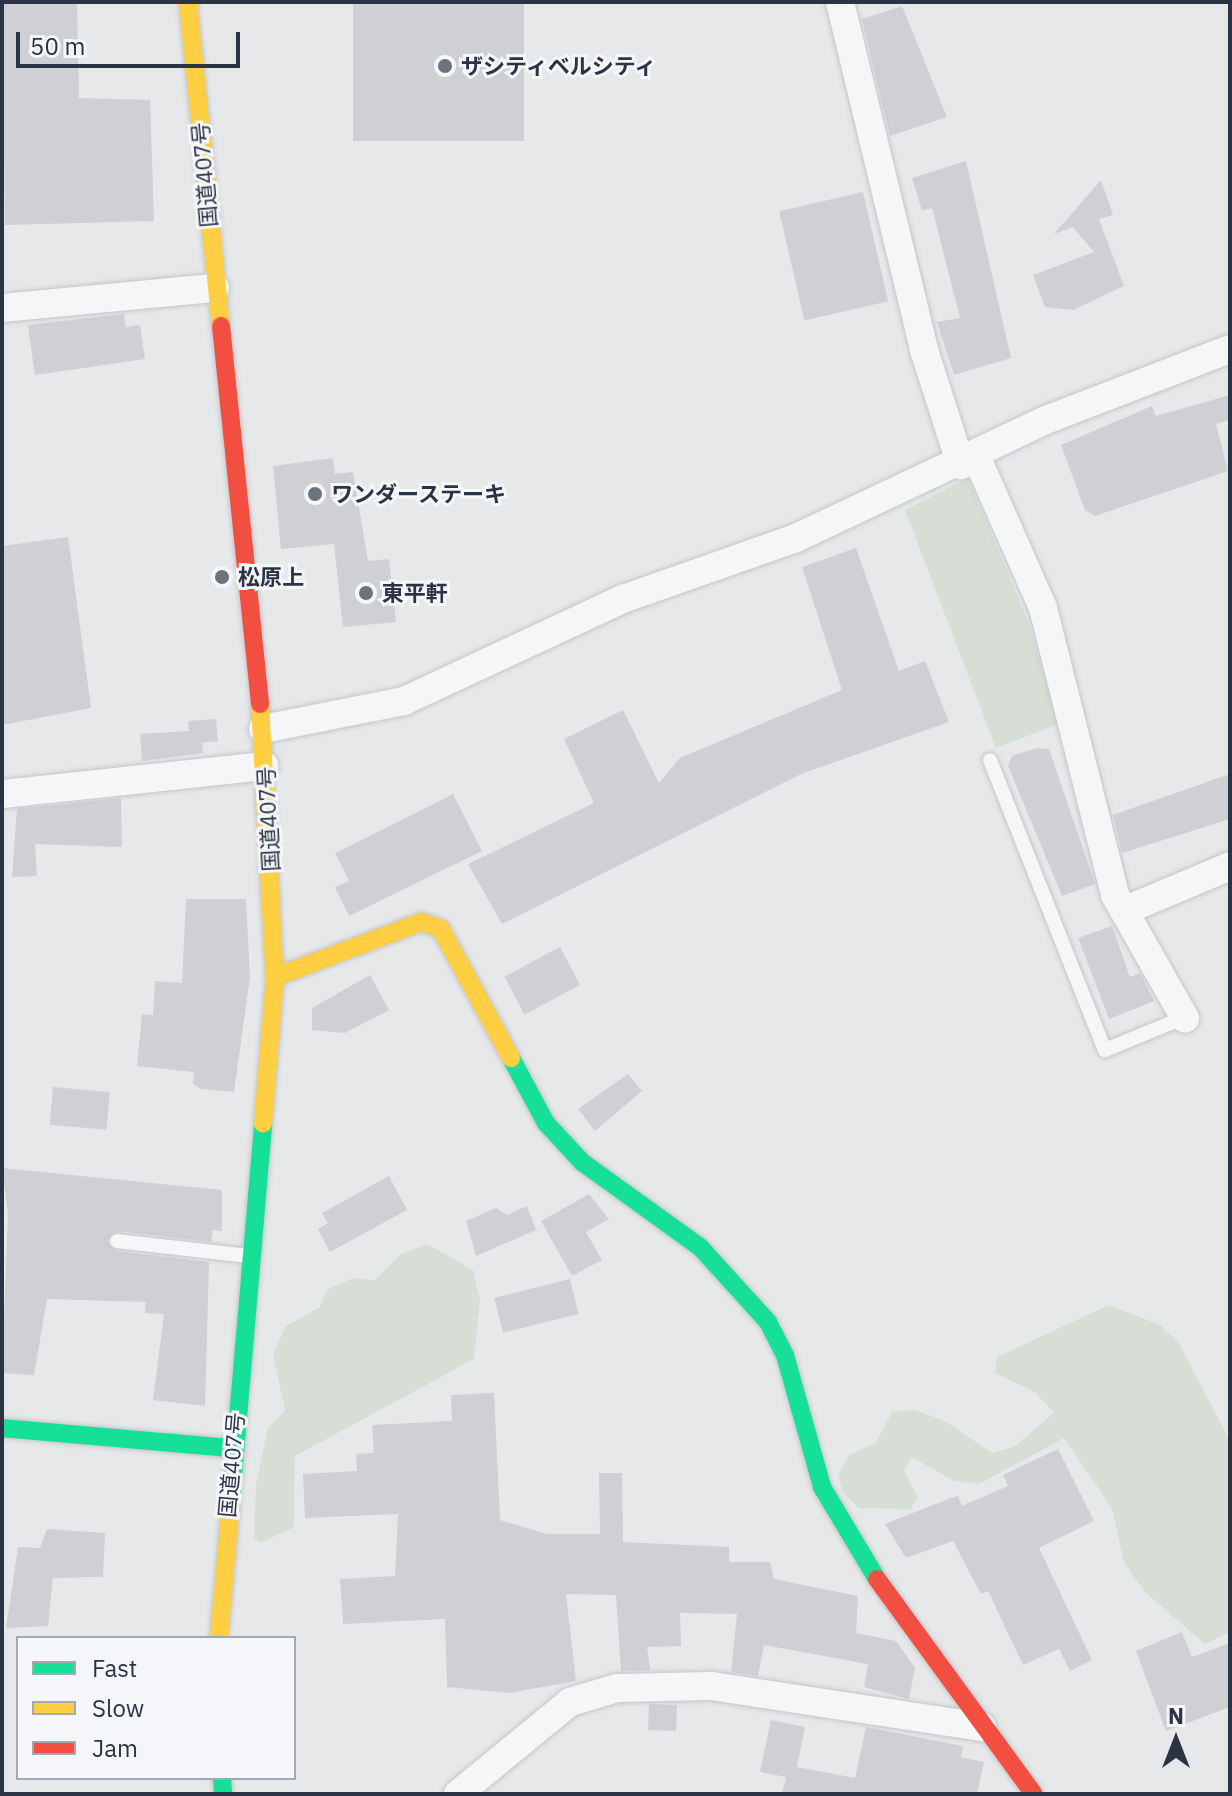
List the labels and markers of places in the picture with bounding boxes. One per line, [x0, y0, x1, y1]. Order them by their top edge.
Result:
place label: ザシティベルシティ [461, 53, 659, 79]
marker: ザシティベルシティ [436, 57, 454, 75]
place label: ワンダーステーキ [331, 481, 507, 507]
marker: ワンダーステーキ [306, 485, 324, 503]
place label: 松原上 [238, 564, 304, 590]
marker: 松原上 [213, 568, 231, 586]
place label: 東平軒 [382, 580, 448, 606]
marker: 東平軒 [357, 584, 375, 602]

